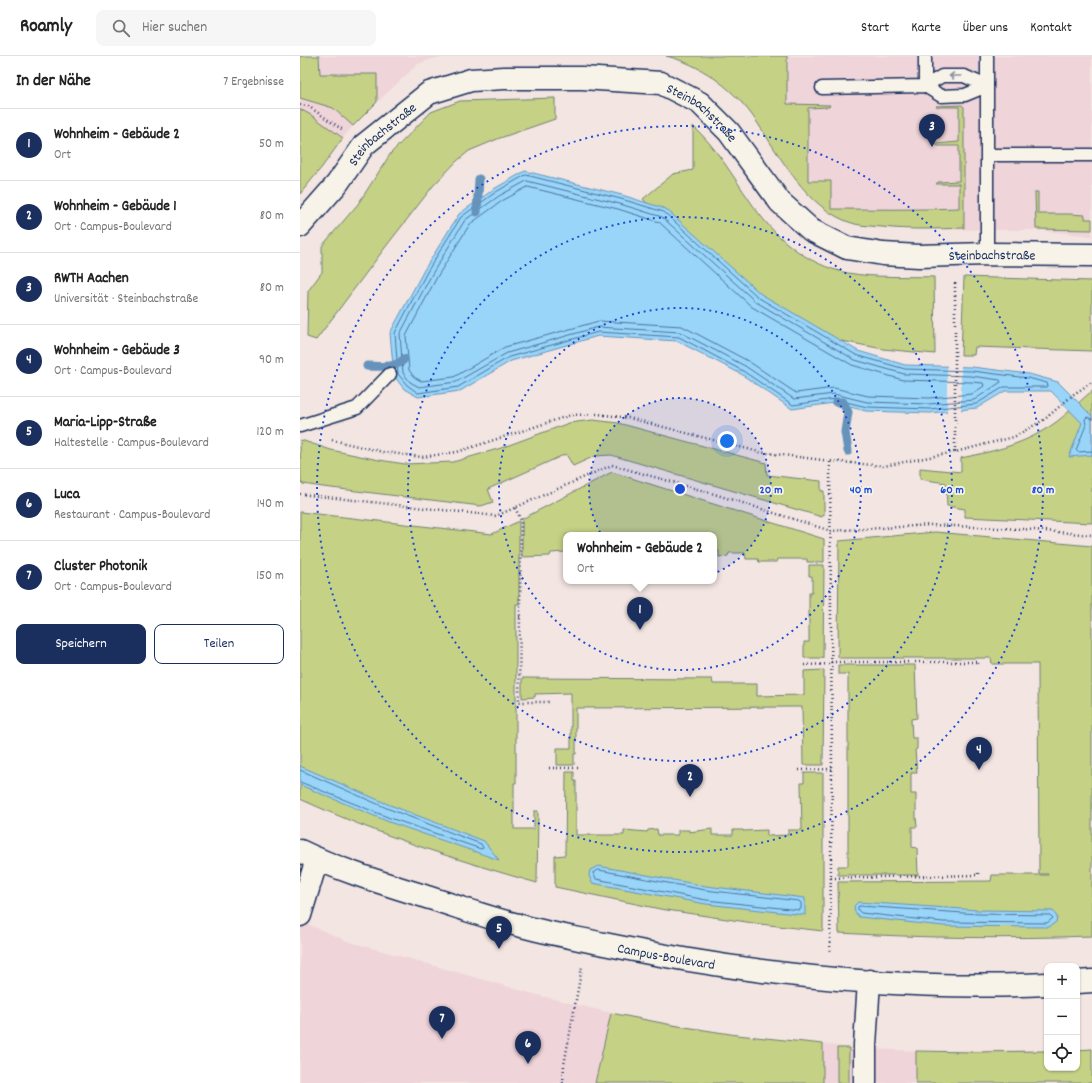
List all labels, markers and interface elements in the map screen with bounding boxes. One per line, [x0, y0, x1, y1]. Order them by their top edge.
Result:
search box [96, 10, 376, 46]
text: Roamly [20, 14, 72, 41]
icon: search [110, 17, 132, 39]
text: Hier suchen [142, 17, 207, 39]
text: Start [861, 18, 889, 38]
text: Karte [911, 18, 941, 38]
text: Über uns [963, 18, 1008, 38]
text: Kontakt [1030, 18, 1072, 38]
text: In der Nähe [16, 70, 91, 94]
one-way arrow [949, 72, 962, 80]
text: 7 Ergebnisse [223, 73, 284, 92]
street label: Steinbachstraße [662, 79, 741, 147]
street label: Steinbachstraße [344, 99, 422, 171]
pin: 3 [919, 114, 945, 147]
text: Wohnheim - Gebäude 2 [54, 124, 180, 146]
text: 1 [28, 135, 30, 154]
text: 50 m [259, 135, 284, 154]
text: Ort [54, 146, 71, 165]
text: Wohnheim - Gebäude 1 [54, 196, 177, 218]
text: 2 [26, 207, 32, 226]
text: 80 m [260, 207, 284, 226]
text: Ort · Campus-Boulevard [54, 218, 172, 237]
street label: Steinbachstraße [948, 246, 1036, 267]
text: RWTH Aachen [54, 268, 129, 290]
text: 3 [26, 279, 32, 298]
text: 80 m [260, 279, 284, 298]
text: Universität · Steinbachstraße [54, 290, 198, 309]
text: Wohnheim - Gebäude 3 [54, 340, 180, 362]
text: 4 [26, 351, 32, 370]
text: 90 m [259, 351, 284, 370]
text: Ort · Campus-Boulevard [54, 362, 172, 381]
text: Maria-Lipp-Straße [54, 412, 157, 434]
text: 5 [26, 423, 32, 442]
text: 120 m [256, 423, 284, 442]
your location [717, 431, 737, 451]
text: Haltestelle · Campus-Boulevard [54, 434, 209, 453]
centre of rings [673, 482, 687, 496]
text: 20 m [760, 482, 782, 499]
text: 40 m [850, 482, 872, 499]
text: 60 m [940, 482, 964, 499]
text: 80 m [1032, 482, 1054, 499]
text: Luca [54, 484, 80, 506]
text: 6 [26, 495, 32, 514]
text: 140 m [257, 495, 284, 514]
text: Restaurant · Campus-Boulevard [54, 506, 210, 525]
popup [563, 532, 717, 584]
text: Wohnheim - Gebäude 2 [577, 538, 703, 560]
text: Cluster Photonik [54, 556, 147, 578]
text: Ort [577, 560, 594, 579]
text: 7 [27, 567, 31, 586]
text: 150 m [256, 567, 284, 586]
text: Ort · Campus-Boulevard [54, 578, 172, 597]
pin: 1 [627, 597, 653, 630]
button: Speichern [16, 624, 146, 664]
button: Teilen [154, 624, 284, 664]
pin: 4 [966, 737, 992, 770]
pin: 2 [677, 764, 703, 797]
pin: 5 [486, 916, 512, 949]
street label: Campus-Boulevard [615, 939, 716, 976]
map controls [1044, 963, 1080, 1071]
button: + [1044, 963, 1080, 999]
button: − [1044, 999, 1080, 1035]
pin: 7 [429, 1006, 455, 1039]
pin: 6 [515, 1031, 541, 1064]
button: locate [1044, 1035, 1080, 1071]

